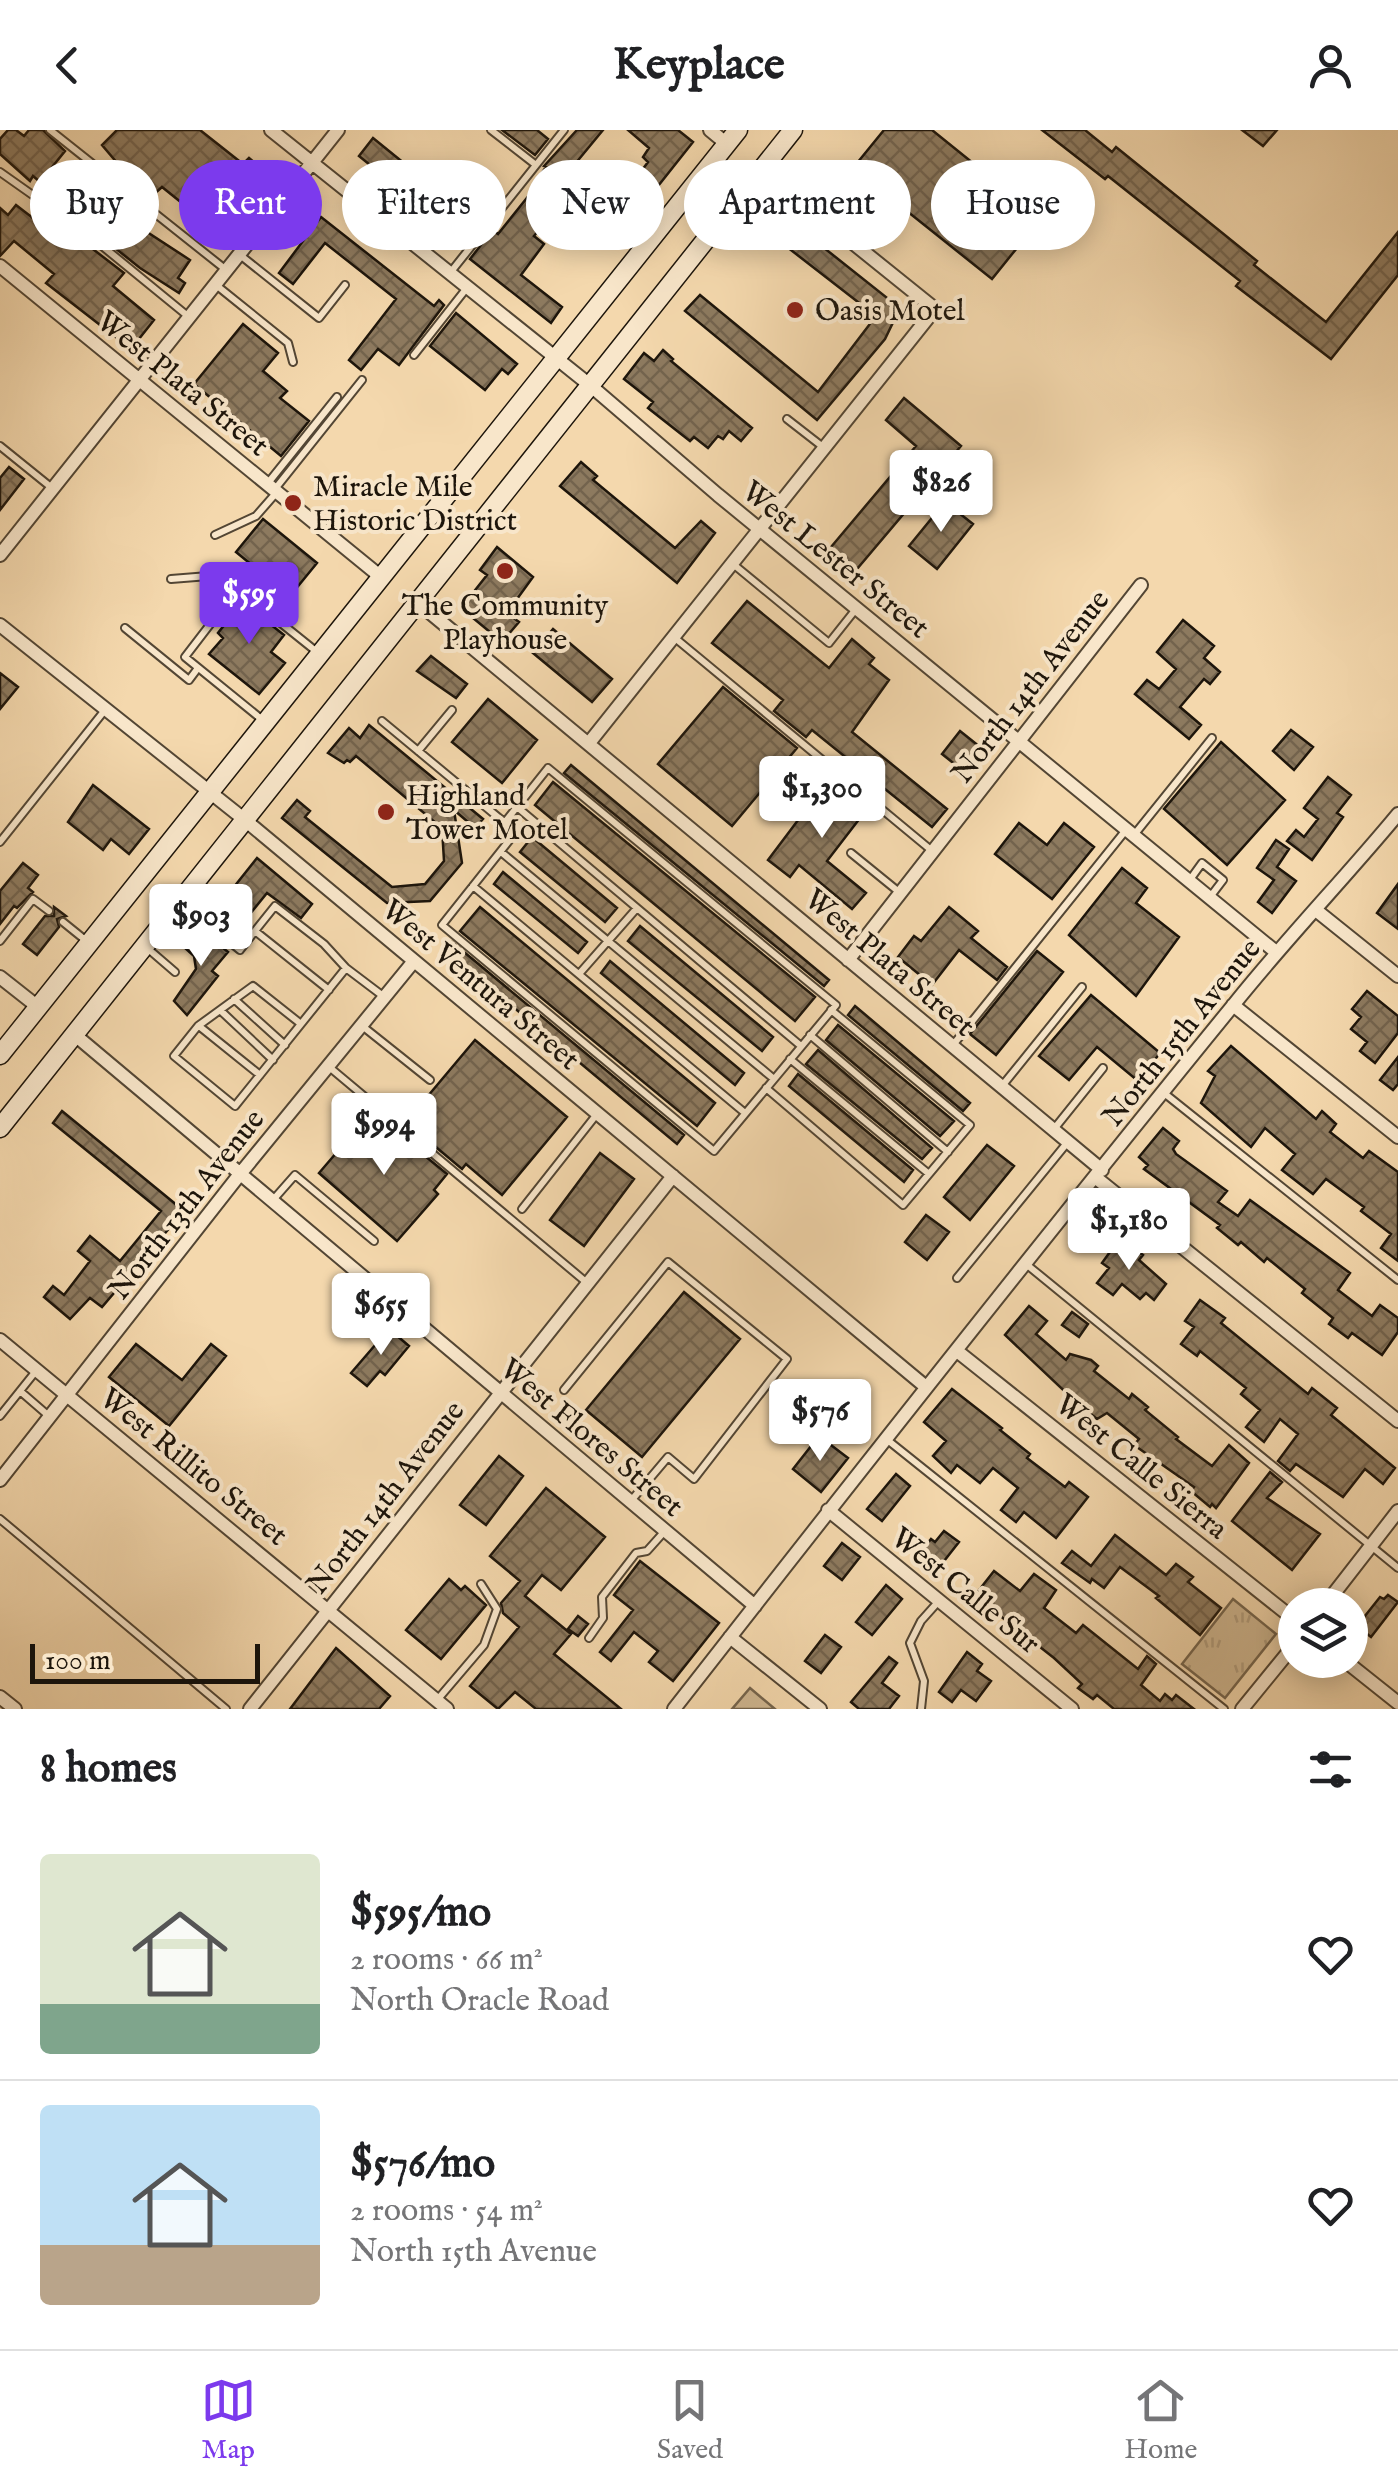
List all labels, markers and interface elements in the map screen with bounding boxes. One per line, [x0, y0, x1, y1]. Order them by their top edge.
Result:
text: Keyplace [613, 37, 785, 94]
icon: back [40, 38, 95, 93]
icon: person [1303, 38, 1358, 93]
chip: Buy [30, 160, 159, 250]
chip: Rent [179, 160, 322, 250]
chip: Filters [342, 160, 506, 250]
chip: New [526, 160, 664, 250]
chip: Apartment [684, 160, 911, 250]
chip: House [931, 160, 1095, 250]
place label: Oasis Motel [815, 293, 966, 331]
marker: Oasis Motel [784, 299, 806, 321]
street label: West Plata Street [88, 303, 276, 466]
pin: $826 [882, 450, 1000, 535]
text: $826 [912, 462, 970, 503]
place label: Miracle Mile Historic District [313, 469, 517, 541]
street label: West Lester Street [733, 473, 936, 648]
marker: Miracle Mile Historic District [282, 492, 304, 514]
marker: The Community Playhouse [494, 560, 516, 582]
pin: $595 [190, 562, 308, 647]
text: $595 [222, 574, 276, 615]
street label: North 14th Avenue [944, 583, 1119, 792]
place label: The Community Playhouse [402, 588, 608, 660]
pin: $1,300 [741, 756, 903, 841]
text: $1,300 [781, 768, 863, 809]
place label: Highland Tower Motel [406, 778, 569, 850]
marker: Highland Tower Motel [375, 801, 397, 823]
street label: West Plata Street [796, 881, 982, 1046]
pin: $903 [142, 884, 260, 969]
street label: West Ventura Street [373, 892, 587, 1079]
text: $903 [171, 896, 231, 937]
street label: North 15th Avenue [1095, 931, 1270, 1135]
pin: $994 [325, 1093, 443, 1178]
street label: North 13th Avenue [101, 1102, 274, 1308]
text: $994 [353, 1105, 415, 1146]
pin: $1,180 [1048, 1188, 1210, 1273]
text: $1,180 [1090, 1200, 1168, 1241]
pin: $655 [322, 1273, 440, 1358]
text: $655 [354, 1285, 408, 1326]
street label: West Flores Street [491, 1351, 690, 1526]
pin: $576 [761, 1379, 879, 1464]
street label: West Rillito Street [91, 1380, 294, 1555]
street label: West Calle Sierra [1047, 1386, 1235, 1549]
text: $576 [791, 1391, 849, 1432]
street label: North 14th Avenue [299, 1394, 474, 1603]
street label: West Calle Sur [882, 1520, 1047, 1663]
map controls [1278, 1588, 1368, 1678]
button: layers [1278, 1588, 1368, 1678]
scale bar [30, 1639, 260, 1684]
text: 100 m [45, 1644, 111, 1679]
icon: filters [1303, 1742, 1358, 1797]
text: 8 homes [40, 1743, 177, 1796]
text: $595/mo [350, 1887, 491, 1940]
icon: home [120, 1894, 240, 2014]
icon: heart [1303, 1927, 1358, 1982]
text: 2 rooms · 66 m² [350, 1940, 543, 1981]
text: North Oracle Road [350, 1981, 609, 2022]
text: $576/mo [350, 2138, 495, 2191]
icon: home [120, 2145, 240, 2265]
icon: heart [1303, 2178, 1358, 2233]
text: 2 rooms · 54 m² [350, 2191, 543, 2232]
text: North 15th Avenue [350, 2232, 597, 2273]
tab: Map [201, 2373, 256, 2468]
tab: Saved [657, 2373, 723, 2468]
tab: Home [1124, 2373, 1197, 2468]

